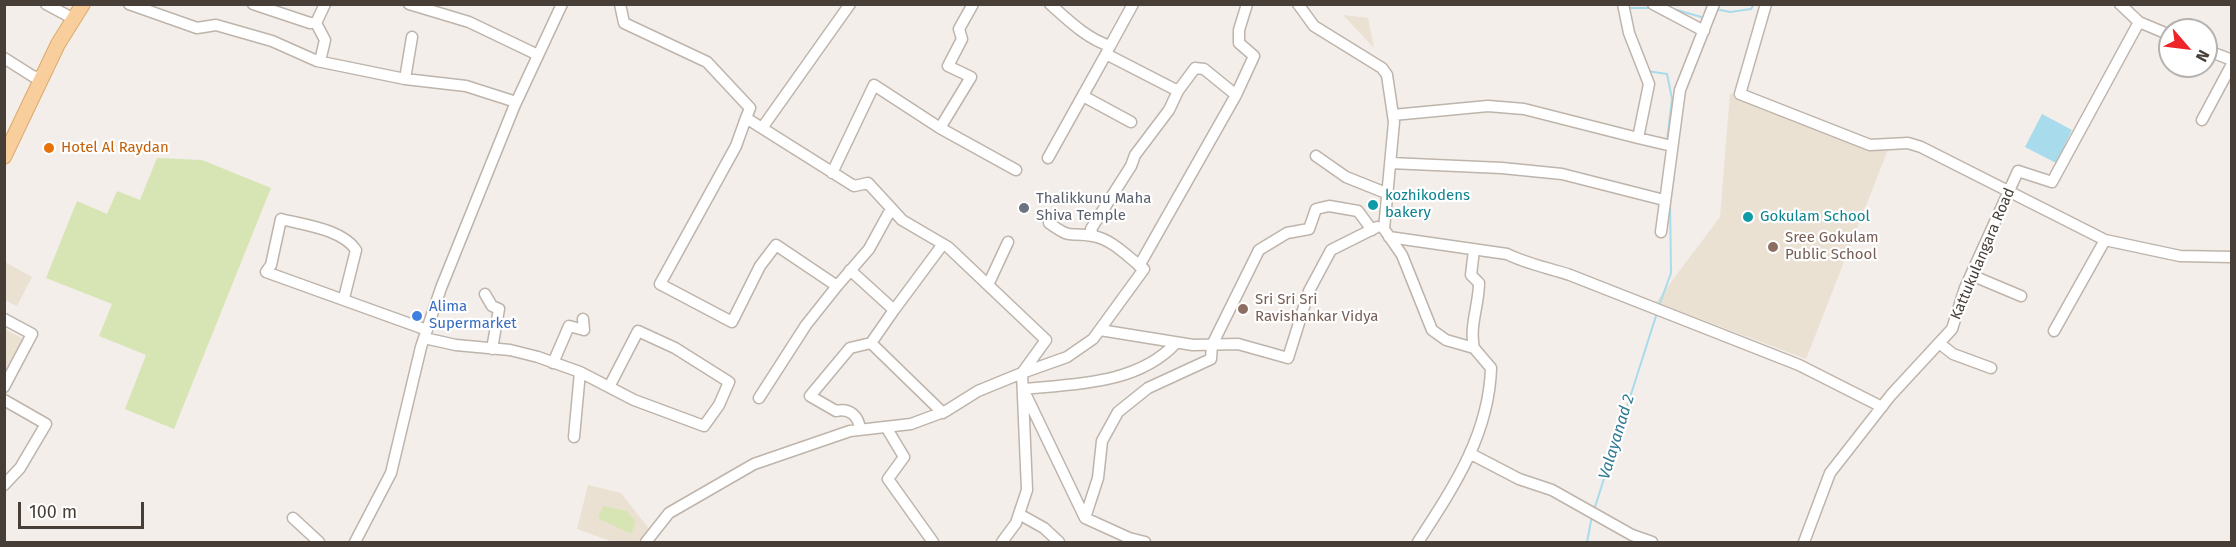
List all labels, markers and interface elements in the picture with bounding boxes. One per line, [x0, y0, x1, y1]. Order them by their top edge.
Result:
north arrow [2158, 18, 2218, 78]
text: N [2192, 47, 2213, 65]
place label: Hotel Al Raydan [61, 139, 169, 157]
marker: Hotel Al Raydan [42, 141, 56, 155]
street label: Kattukulangara Road [1947, 185, 2019, 323]
place label: kozhikodens bakery [1385, 187, 1470, 222]
place label: Thalikkunu Maha Shiva Temple [1036, 190, 1151, 225]
marker: kozhikodens bakery [1366, 198, 1380, 212]
marker: Thalikkunu Maha Shiva Temple [1017, 201, 1031, 215]
place label: Gokulam School [1760, 208, 1870, 226]
marker: Gokulam School [1741, 210, 1755, 224]
place label: Sree Gokulam Public School [1785, 229, 1879, 264]
marker: Sree Gokulam Public School [1766, 240, 1780, 254]
place label: Sri Sri Sri Ravishankar Vidya [1255, 291, 1378, 326]
place label: Alima Supermarket [429, 298, 517, 333]
marker: Sri Sri Sri Ravishankar Vidya [1236, 302, 1250, 316]
marker: Alima Supermarket [410, 309, 424, 323]
water label: Valayanad 2 [1595, 392, 1639, 482]
scale bar [21, 490, 147, 528]
text: 100 m [29, 501, 77, 523]

